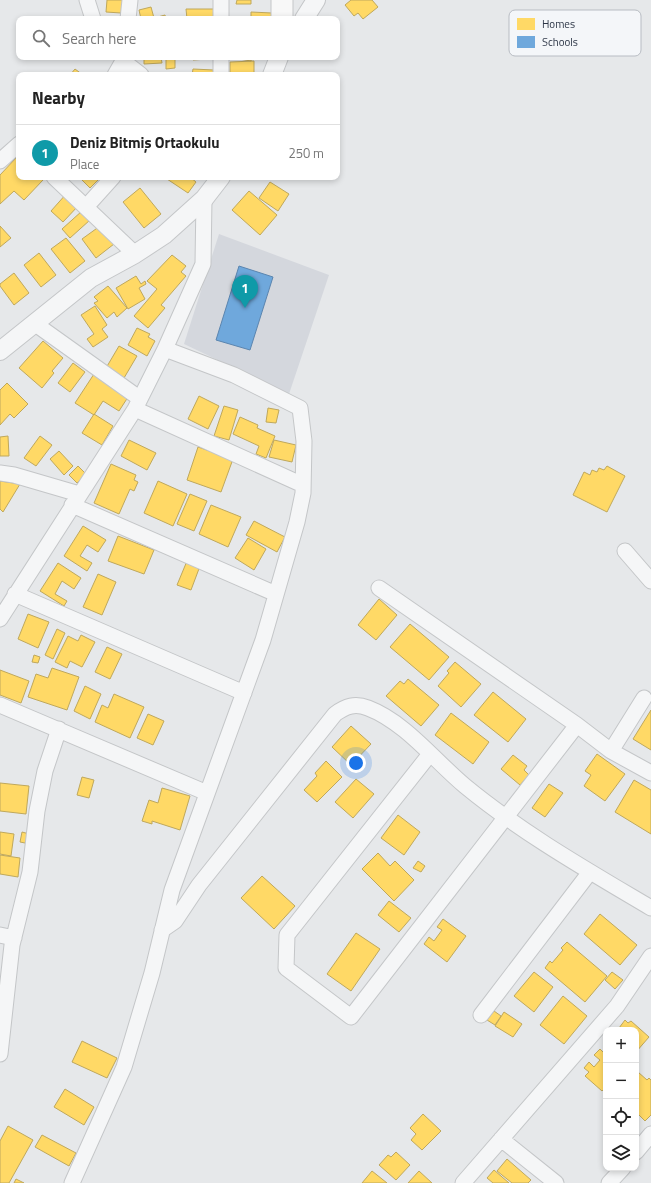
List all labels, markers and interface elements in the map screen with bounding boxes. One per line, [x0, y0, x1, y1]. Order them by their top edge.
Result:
legend [509, 10, 641, 56]
search box [16, 16, 340, 60]
text: Homes [542, 16, 575, 32]
icon: search [30, 27, 52, 49]
text: Search here [62, 27, 136, 50]
text: Schools [542, 34, 578, 50]
text: Nearby [32, 85, 85, 111]
text: Deniz Bitmiş Ortaokulu [70, 131, 220, 154]
text: 1 [41, 143, 49, 163]
text: 250 m [288, 143, 324, 163]
text: Place [70, 154, 99, 174]
pin: 1 [232, 275, 258, 308]
your location [346, 753, 366, 773]
map controls [603, 1027, 639, 1171]
button: + [603, 1027, 639, 1063]
button: − [603, 1063, 639, 1099]
button: locate [603, 1099, 639, 1135]
button: layers [603, 1135, 639, 1171]

